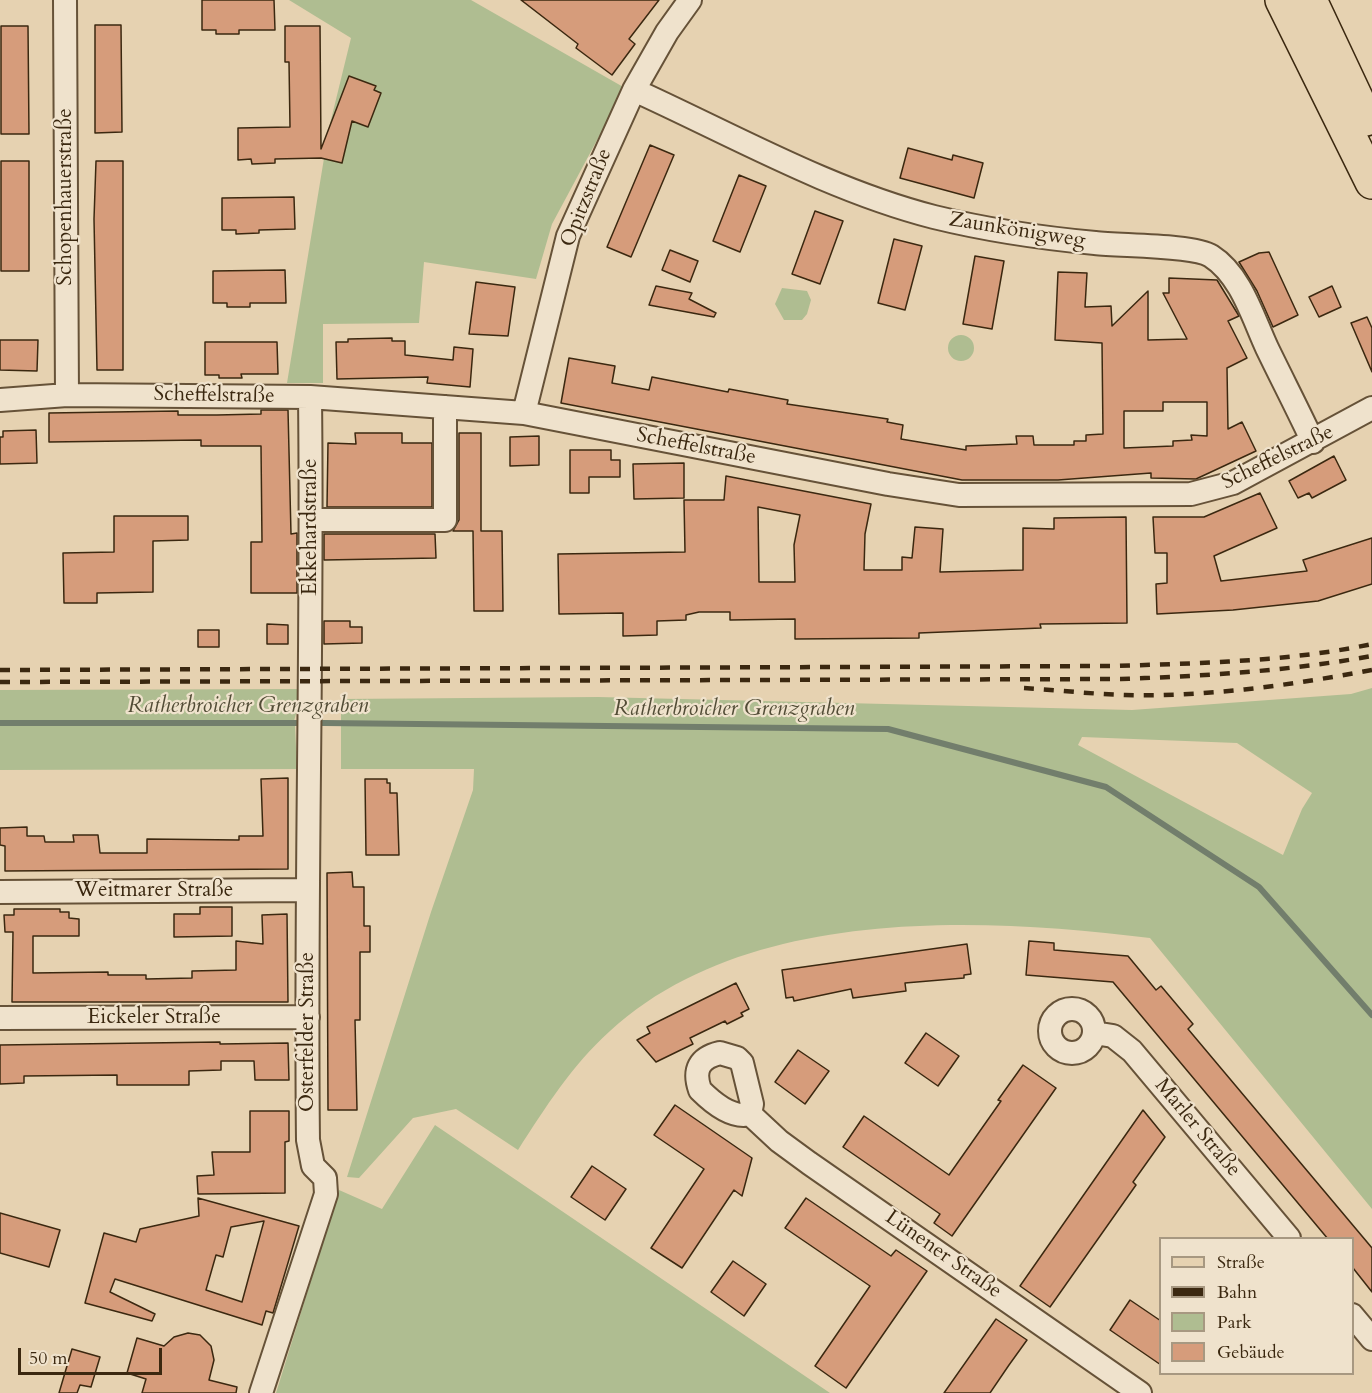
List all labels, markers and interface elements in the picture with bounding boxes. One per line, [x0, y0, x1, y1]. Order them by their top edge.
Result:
street label: Schopenhauerstraße [53, 108, 79, 286]
street label: Opitzstraße [556, 145, 618, 251]
street label: Zaunkönigweg [947, 208, 1087, 254]
street label: Scheffelstraße [153, 382, 275, 410]
street label: Scheffelstraße [1218, 420, 1338, 496]
street label: Scheffelstraße [634, 423, 758, 471]
street label: Ekkehardstraße [298, 459, 324, 595]
water label: Ratherbroicher Grenzgraben [128, 694, 368, 720]
water label: Ratherbroicher Grenzgraben [614, 697, 854, 723]
street label: Weitmarer Straße [75, 878, 233, 904]
street label: Osterfelder Straße [295, 952, 321, 1112]
street label: Eickeler Straße [87, 1005, 221, 1031]
street label: Marler Straße [1149, 1074, 1245, 1182]
street label: Lünener Straße [880, 1206, 1006, 1304]
legend [1159, 1237, 1354, 1375]
text: Straße [1217, 1250, 1265, 1275]
text: Bahn [1217, 1280, 1257, 1305]
text: Park [1217, 1310, 1252, 1335]
scale bar [21, 1336, 165, 1374]
text: Gebäude [1217, 1340, 1285, 1365]
text: 50 m [29, 1346, 68, 1371]

